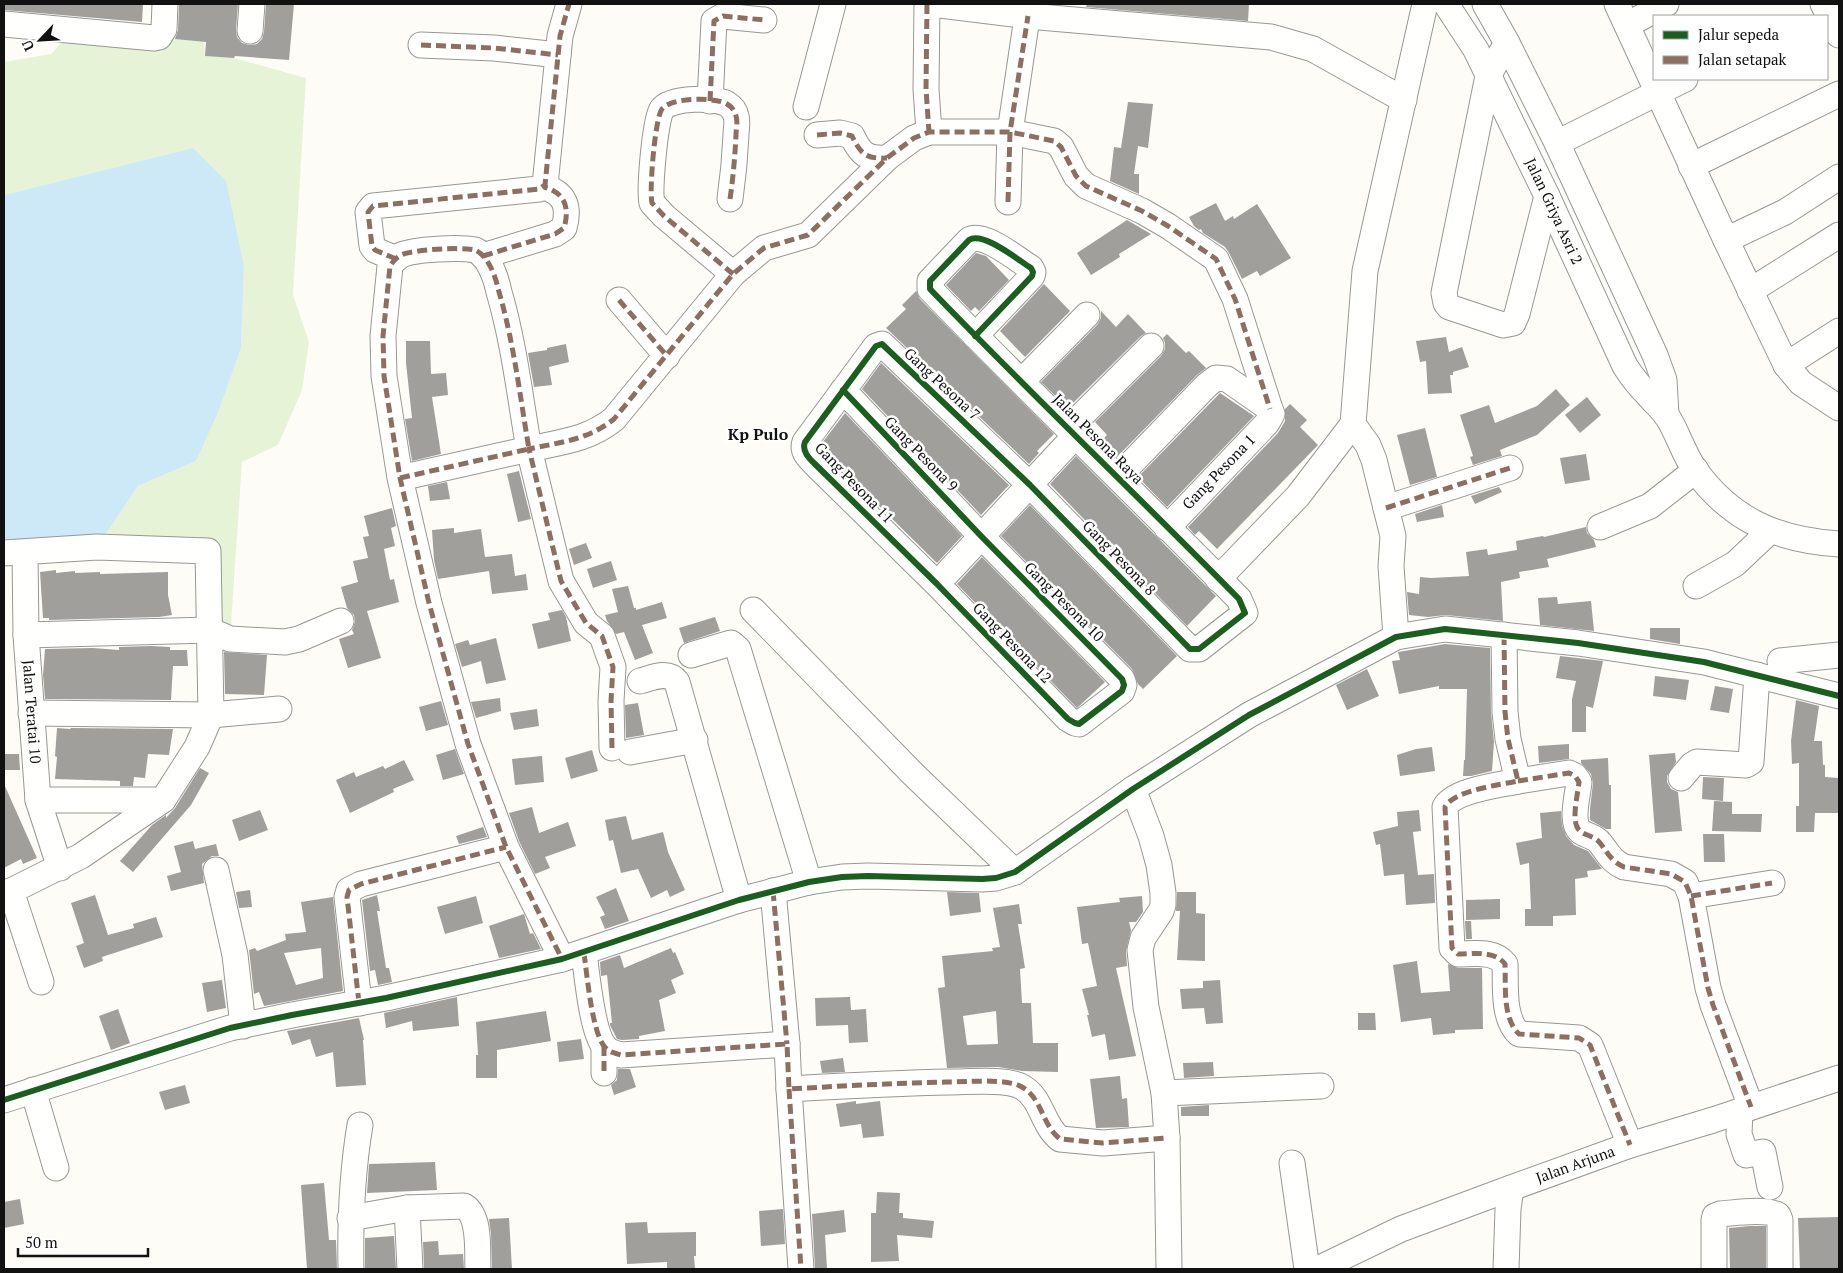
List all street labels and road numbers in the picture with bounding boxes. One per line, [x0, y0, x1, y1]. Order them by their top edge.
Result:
street label: Jalan Griya Asri 2 [1521, 154, 1588, 267]
street label: Gang Pesona 7 [900, 343, 985, 424]
street label: Jalan Pesona Raya [1049, 389, 1149, 488]
street label: Gang Pesona 9 [881, 411, 963, 495]
street label: Gang Pesona 1 [1177, 429, 1259, 513]
street label: Gang Pesona 11 [811, 437, 898, 527]
street label: Gang Pesona 8 [1079, 515, 1161, 599]
street label: Gang Pesona 10 [1020, 557, 1109, 646]
street label: Gang Pesona 12 [969, 597, 1056, 687]
street label: Jalan Teratai 10 [19, 659, 46, 764]
street label: Jalan Arjuna [1533, 1140, 1618, 1187]

